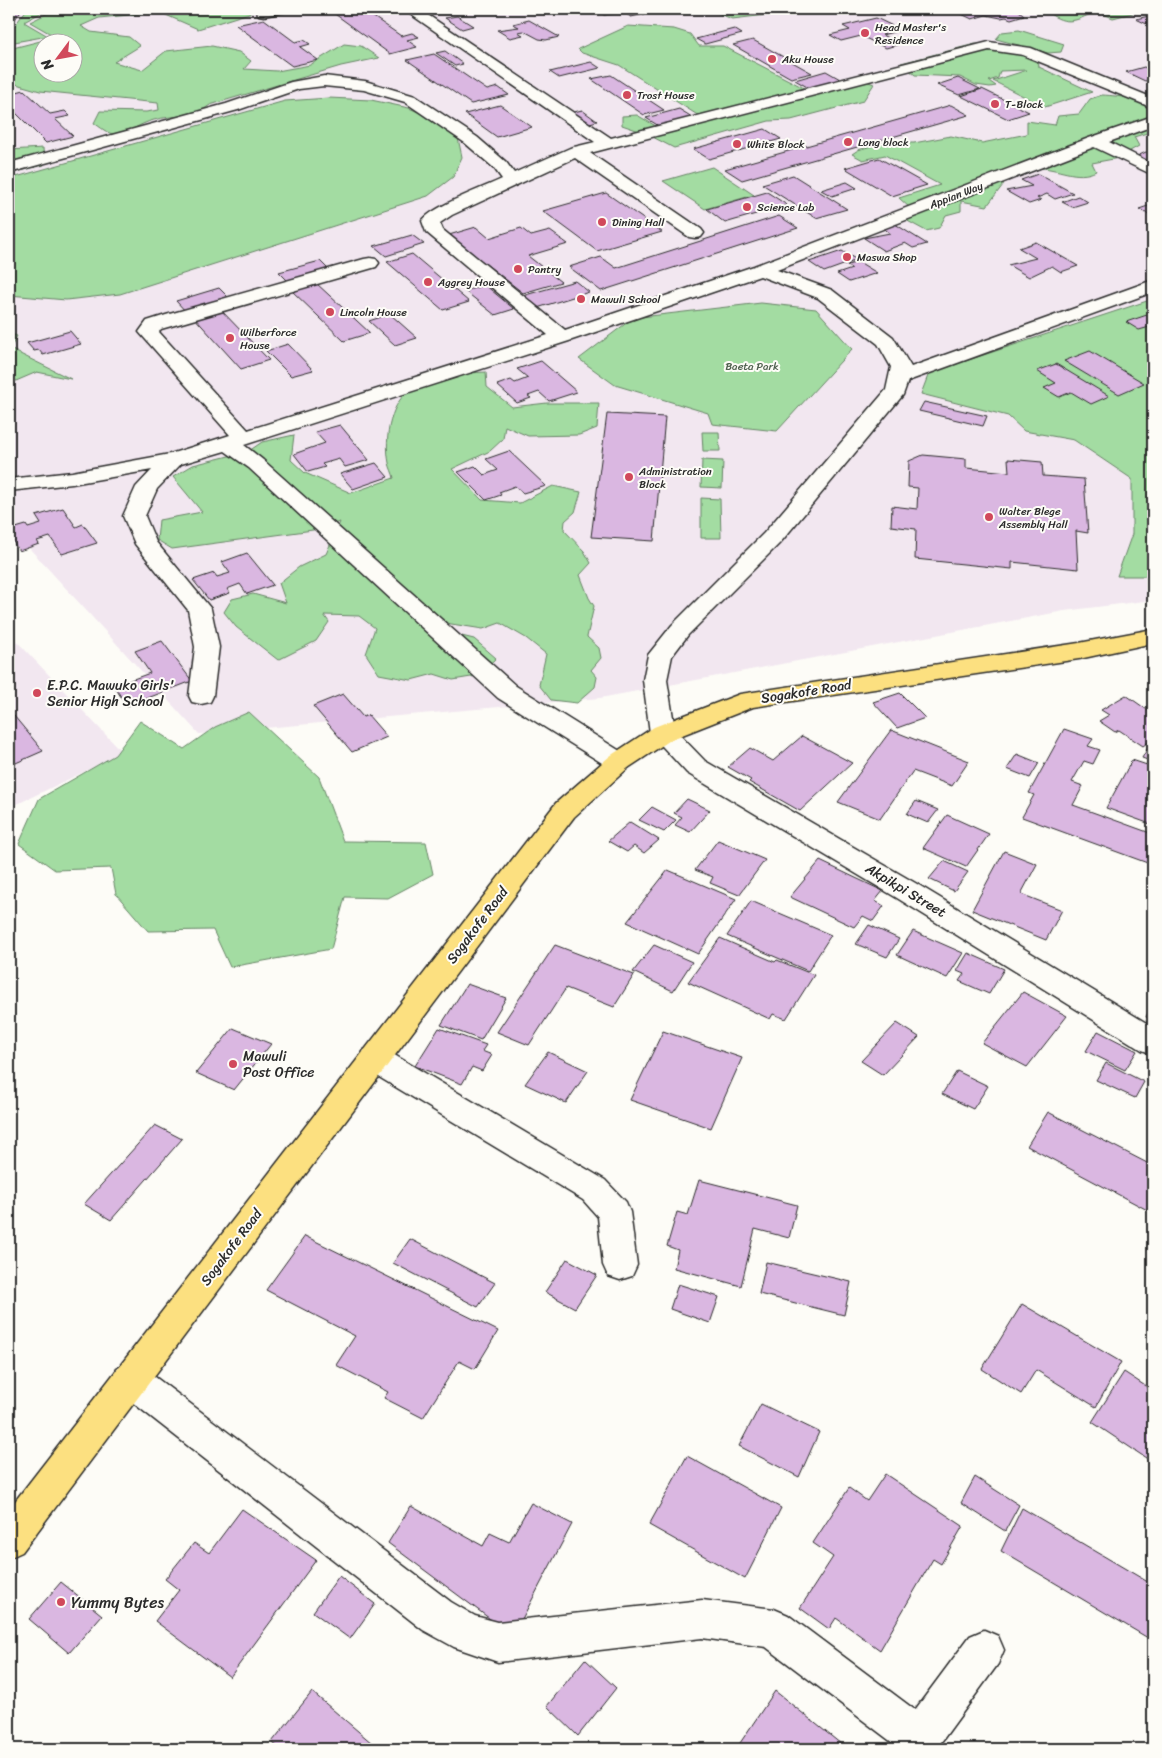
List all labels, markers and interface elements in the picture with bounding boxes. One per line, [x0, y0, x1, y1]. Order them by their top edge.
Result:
place label: Head Master's Residence [875, 18, 947, 50]
marker: Head Master's Residence [859, 27, 871, 39]
north arrow [32, 32, 82, 82]
place label: Aku House [781, 50, 834, 69]
marker: Aku House [766, 53, 778, 65]
text: N [34, 54, 61, 76]
place label: Trost House [637, 86, 695, 105]
marker: Trost House [621, 89, 633, 101]
place label: T-Block [1005, 95, 1043, 114]
marker: T-Block [989, 98, 1001, 110]
place label: Long block [858, 133, 909, 152]
place label: White Block [747, 135, 805, 154]
marker: Long block [842, 136, 854, 148]
marker: White Block [731, 138, 743, 150]
street label: Appian Way [926, 176, 986, 215]
place label: Science Lab [757, 198, 814, 217]
marker: Science Lab [741, 201, 753, 213]
place label: Dining Hall [612, 213, 665, 232]
marker: Dining Hall [596, 216, 608, 228]
place label: Maswa Shop [857, 248, 917, 267]
marker: Maswa Shop [841, 251, 853, 263]
place label: Pantry [528, 260, 561, 279]
marker: Pantry [512, 263, 524, 275]
place label: Aggrey House [437, 273, 505, 292]
marker: Aggrey House [422, 276, 434, 288]
place label: Mawuli School [591, 290, 661, 309]
marker: Mawuli School [575, 293, 587, 305]
place label: Lincoln House [340, 303, 407, 322]
marker: Lincoln House [324, 306, 336, 318]
place label: Wilberforce House [240, 323, 297, 355]
marker: Wilberforce House [224, 332, 236, 344]
park label: Baeta Park [725, 357, 779, 376]
place label: Administration Block [638, 462, 712, 494]
marker: Administration Block [623, 471, 635, 483]
place label: Walter Blege Assembly Hall [998, 502, 1069, 534]
marker: Walter Blege Assembly Hall [983, 511, 995, 523]
street label: Sogakofe Road [759, 672, 855, 711]
place label: E.P.C. Mawuko Girls' Senior High School [47, 673, 174, 714]
marker: E.P.C. Mawuko Girls' Senior High School [31, 687, 43, 699]
street label: Akpikpi Street [859, 856, 951, 925]
street label: Sogakofe Road [440, 880, 516, 969]
place label: Mawuli Post Office [243, 1044, 314, 1085]
marker: Mawuli Post Office [227, 1058, 239, 1070]
street label: Sogakofe Road [194, 1202, 270, 1291]
place label: Yummy Bytes [71, 1588, 164, 1617]
marker: Yummy Bytes [55, 1596, 67, 1608]

